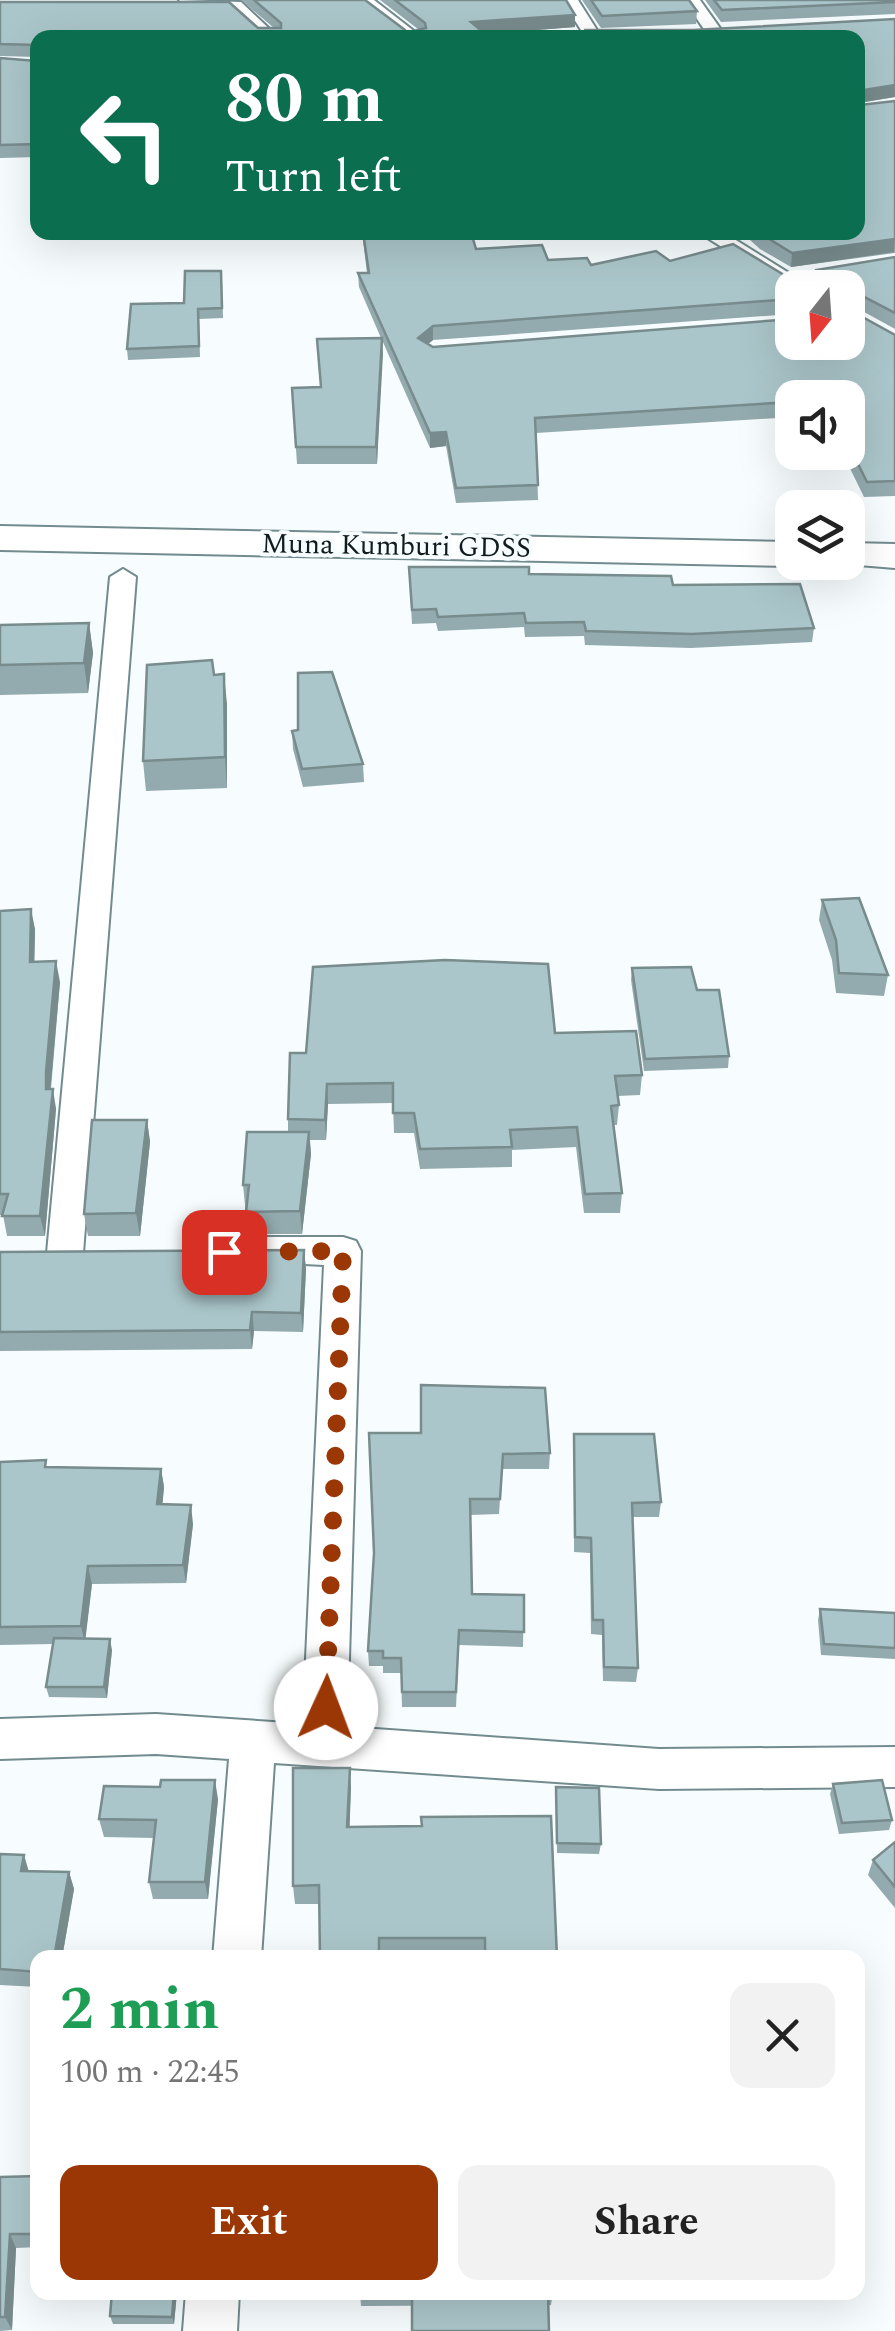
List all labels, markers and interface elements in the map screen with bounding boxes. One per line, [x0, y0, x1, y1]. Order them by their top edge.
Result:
text: 80 m [225, 47, 384, 153]
icon: left [60, 70, 190, 200]
text: Turn left [225, 143, 402, 212]
north arrow [775, 270, 865, 360]
map controls [775, 270, 865, 580]
button: sound [775, 380, 865, 470]
button: layers [775, 490, 865, 580]
street label: Muna Kumburi GDSS [261, 522, 531, 570]
pin [182, 1210, 267, 1295]
icon: arrive [197, 1225, 252, 1280]
position arrow [274, 1656, 378, 1760]
text: 2 min [60, 1964, 220, 2056]
button: close [730, 1983, 835, 2088]
text: 100 m · 22:45 [60, 2048, 240, 2097]
button: Exit [60, 2165, 438, 2280]
button: Share [458, 2165, 835, 2280]

